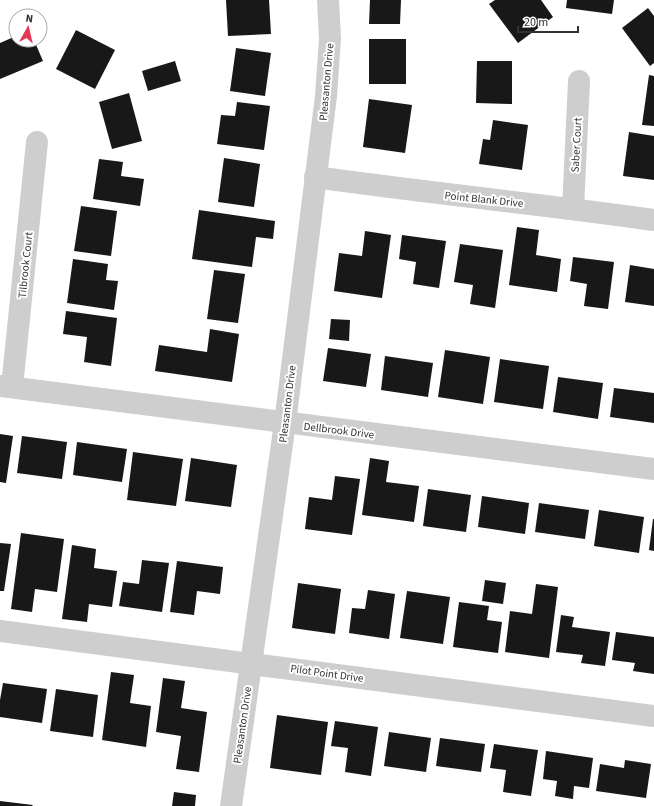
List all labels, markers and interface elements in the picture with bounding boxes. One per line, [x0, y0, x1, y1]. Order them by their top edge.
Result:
north arrow [8, 8, 48, 48]
scale bar [518, 8, 578, 34]
text: N [25, 11, 34, 27]
text: 20 m [524, 14, 548, 31]
street label: Pleasanton Drive [316, 42, 337, 121]
street label: Saber Court [568, 117, 585, 173]
street label: Point Blank Drive [444, 188, 524, 211]
street label: Tilbrook Court [15, 231, 36, 299]
street label: Pleasanton Drive [275, 364, 300, 444]
street label: Dellbrook Drive [303, 419, 376, 442]
street label: Pilot Point Drive [289, 661, 365, 686]
street label: Pleasanton Drive [230, 685, 255, 765]

